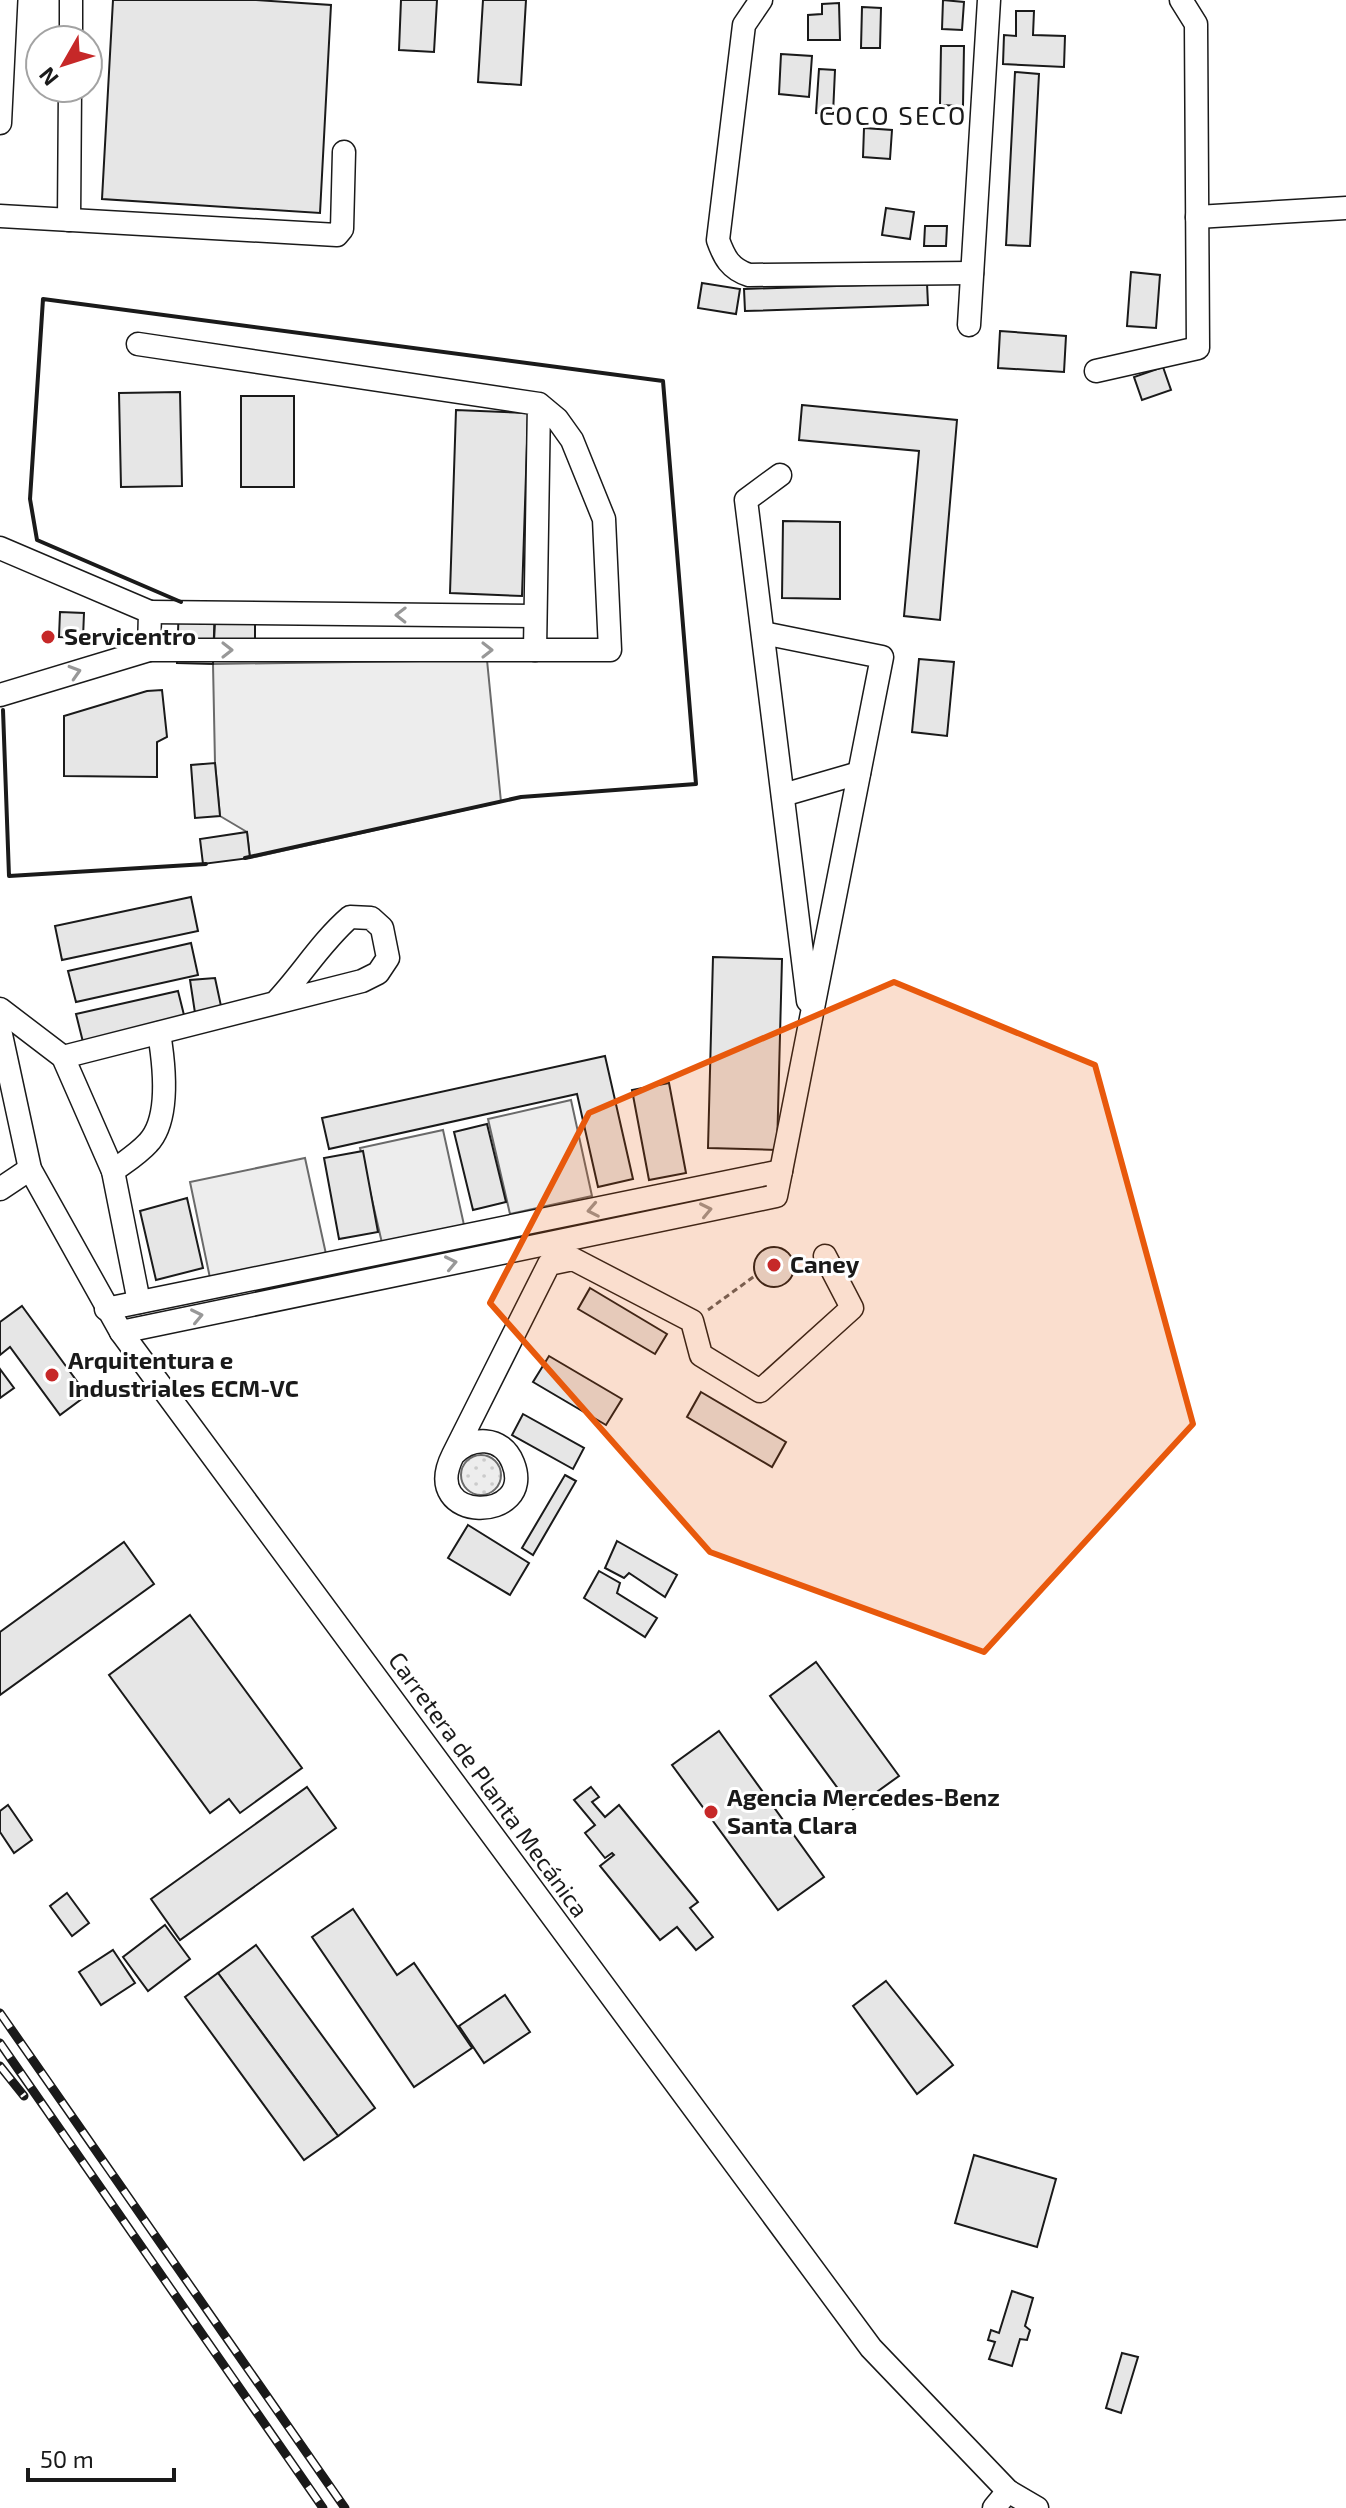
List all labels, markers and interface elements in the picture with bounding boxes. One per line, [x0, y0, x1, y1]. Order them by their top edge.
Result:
north arrow [24, 24, 104, 104]
text: N [33, 63, 63, 92]
district label: COCO SECO [819, 99, 967, 130]
one-way arrow [394, 606, 407, 624]
place label: Servicentro [64, 621, 196, 650]
marker: Servicentro [39, 628, 57, 646]
one-way arrow [221, 641, 234, 659]
one-way arrow [481, 641, 494, 659]
one-way arrow [67, 666, 81, 682]
one-way arrow [587, 1200, 600, 1217]
one-way arrow [699, 1203, 713, 1220]
place label: Caney [790, 1249, 860, 1278]
one-way arrow [444, 1255, 458, 1272]
marker: Caney [765, 1256, 783, 1274]
one-way arrow [190, 1308, 203, 1325]
place label: Arquitentura e Industriales ECM-VC [68, 1345, 299, 1402]
marker: Arquitentura e Industriales ECM-VC [43, 1366, 61, 1384]
street label: Carretera de Planta Mecánica [383, 1646, 595, 1922]
place label: Agencia Mercedes-Benz Santa Clara [727, 1782, 1000, 1839]
marker: Agencia Mercedes-Benz Santa Clara [702, 1803, 720, 1821]
scale bar [28, 2432, 174, 2482]
text: 50 m [40, 2444, 94, 2473]

